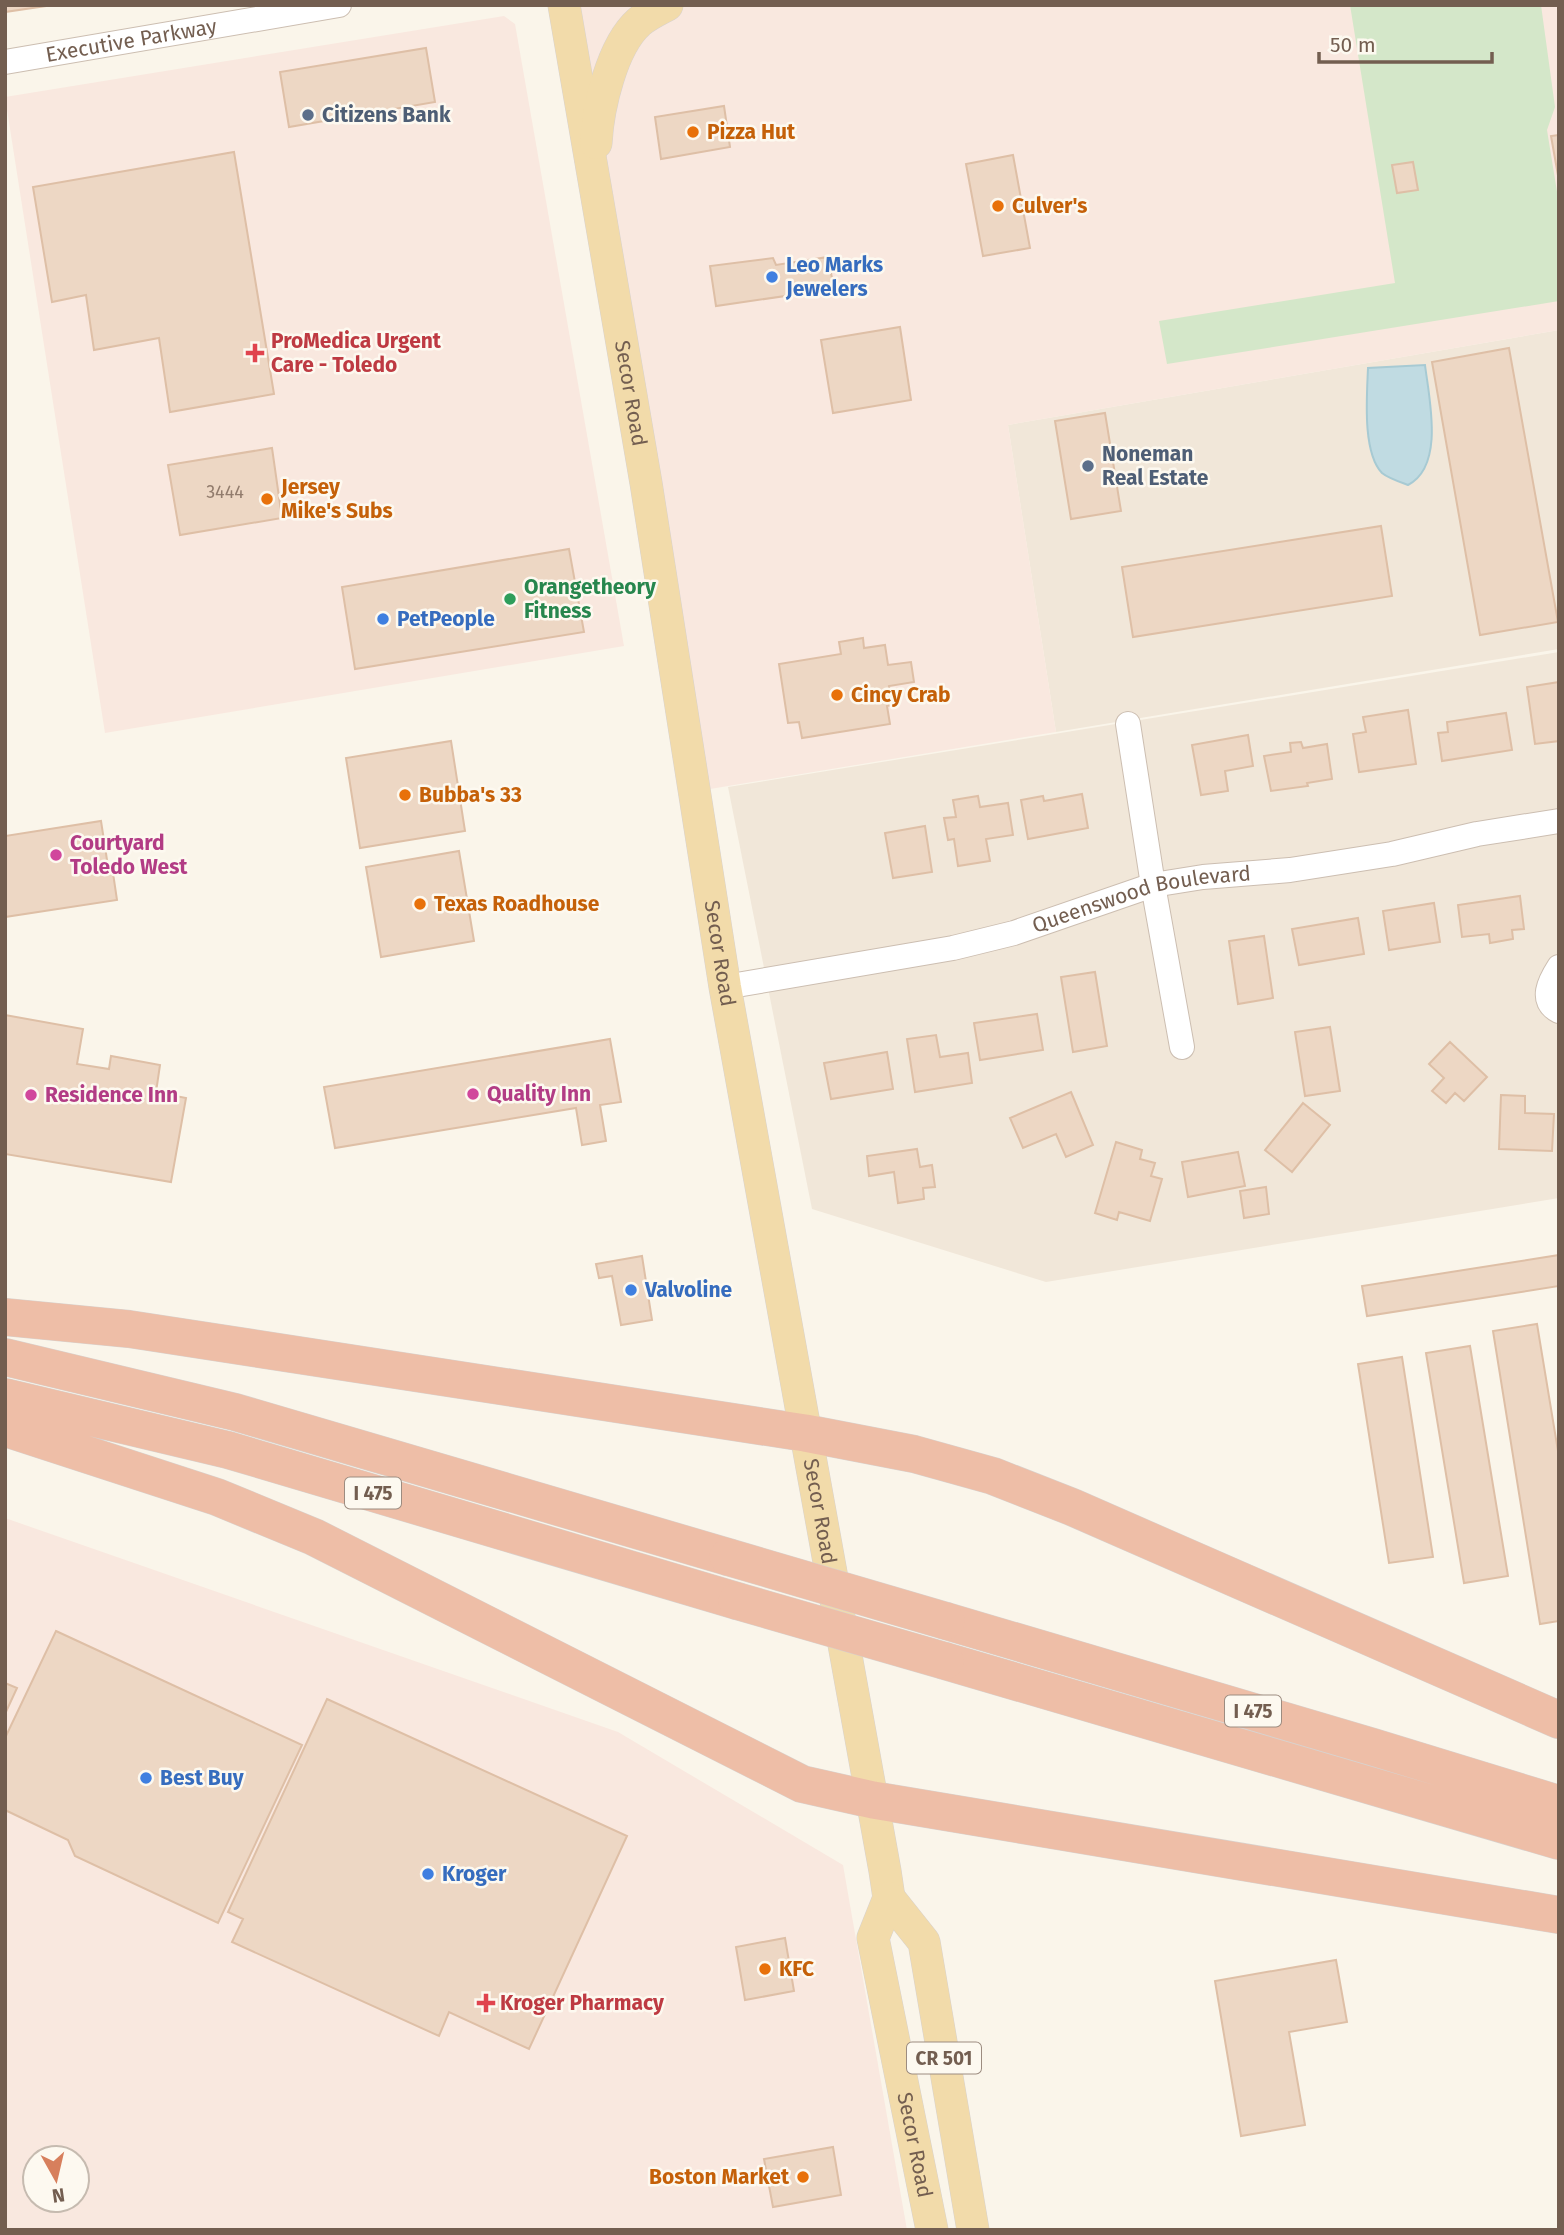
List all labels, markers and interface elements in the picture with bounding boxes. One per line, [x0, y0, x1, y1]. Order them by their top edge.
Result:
street label: Executive Parkway [44, 13, 219, 68]
scale bar [1319, 21, 1492, 65]
text: 50 m [1330, 32, 1376, 58]
place label: Citizens Bank [322, 102, 451, 128]
marker: Citizens Bank [300, 107, 316, 123]
place label: Pizza Hut [707, 119, 796, 145]
marker: Pizza Hut [685, 124, 701, 140]
place label: Culver's [1012, 193, 1088, 219]
marker: Culver's [990, 198, 1006, 214]
place label: Leo Marks Jewelers [785, 252, 883, 302]
marker: Leo Marks Jewelers [764, 269, 780, 285]
place label: ProMedica Urgent Care - Toledo [271, 328, 442, 378]
street label: Secor Road [609, 338, 652, 448]
marker: ProMedica Urgent Care - Toledo [245, 343, 265, 363]
place label: Noneman Real Estate [1102, 441, 1209, 491]
marker: Noneman Real Estate [1080, 458, 1096, 474]
place label: Jersey Mike's Subs [280, 474, 393, 524]
house number: 3444 [206, 481, 244, 503]
marker: Jersey Mike's Subs [259, 491, 275, 507]
place label: Orangetheory Fitness [524, 574, 656, 624]
marker: Orangetheory Fitness [502, 591, 518, 607]
place label: PetPeople [397, 606, 495, 632]
marker: PetPeople [375, 611, 391, 627]
place label: Cincy Crab [851, 682, 951, 708]
marker: Cincy Crab [829, 687, 845, 703]
place label: Bubba's 33 [419, 782, 522, 808]
marker: Bubba's 33 [397, 787, 413, 803]
place label: Courtyard Toledo West [70, 830, 188, 880]
marker: Courtyard Toledo West [48, 847, 64, 863]
street label: Queenswood Boulevard [1029, 860, 1252, 939]
place label: Texas Roadhouse [434, 891, 600, 917]
marker: Texas Roadhouse [412, 896, 428, 912]
street label: Secor Road [699, 898, 741, 1008]
place label: Quality Inn [487, 1081, 591, 1107]
place label: Residence Inn [45, 1082, 178, 1108]
marker: Quality Inn [465, 1086, 481, 1102]
marker: Residence Inn [23, 1087, 39, 1103]
place label: Valvoline [644, 1277, 733, 1303]
marker: Valvoline [623, 1282, 639, 1298]
street label: Secor Road [798, 1456, 842, 1566]
road number: I 475 [345, 1478, 401, 1508]
road number: I 475 [1225, 1695, 1281, 1726]
place label: Best Buy [160, 1765, 244, 1791]
marker: Best Buy [138, 1770, 154, 1786]
place label: Kroger [442, 1861, 507, 1887]
marker: Kroger [420, 1866, 436, 1882]
place label: KFC [779, 1956, 814, 1982]
marker: KFC [757, 1961, 773, 1977]
place label: Kroger Pharmacy [500, 1990, 664, 2016]
marker: Kroger Pharmacy [478, 1995, 494, 2011]
road number: CR 501 [907, 2042, 981, 2074]
street label: Secor Road [891, 2090, 938, 2200]
north arrow [21, 2144, 91, 2214]
place label: Boston Market [649, 2164, 790, 2190]
marker: Boston Market [795, 2169, 811, 2185]
text: N [50, 2183, 66, 2208]

